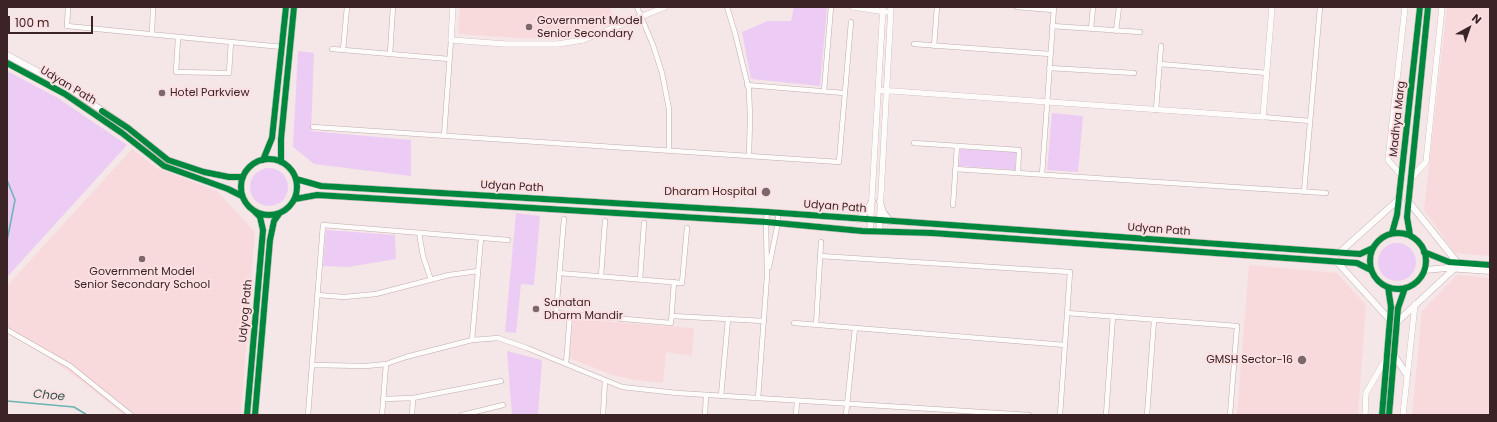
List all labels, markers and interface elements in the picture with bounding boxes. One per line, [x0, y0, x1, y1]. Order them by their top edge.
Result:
scale bar [10, 8, 95, 34]
north arrow [1449, 8, 1489, 48]
text: N [1468, 10, 1485, 28]
text: 100 m [15, 14, 49, 31]
place label: Government Model Senior Secondary [537, 14, 642, 40]
marker: Government Model Senior Secondary [524, 22, 534, 32]
street label: Udyan Path [37, 64, 99, 108]
street label: Madhya Marg [1387, 80, 1409, 158]
place label: Hotel Parkview [170, 86, 249, 100]
marker: Hotel Parkview [157, 88, 167, 98]
street label: Udyan Path [480, 179, 544, 195]
place label: Dharam Hospital [664, 185, 757, 199]
marker: Dharam Hospital [760, 186, 772, 198]
street label: Udyan Path [803, 198, 867, 216]
street label: Udyan Path [1127, 221, 1191, 239]
marker: Government Model Senior Secondary School [137, 254, 147, 264]
place label: Government Model Senior Secondary School [74, 265, 210, 291]
street label: Udyog Path [237, 279, 255, 343]
place label: Sanatan Dharm Mandir [544, 296, 623, 322]
marker: Sanatan Dharm Mandir [531, 304, 541, 314]
place label: GMSH Sector-16 [1206, 353, 1293, 367]
marker: GMSH Sector-16 [1296, 354, 1308, 366]
water label: Choe [32, 387, 66, 405]

